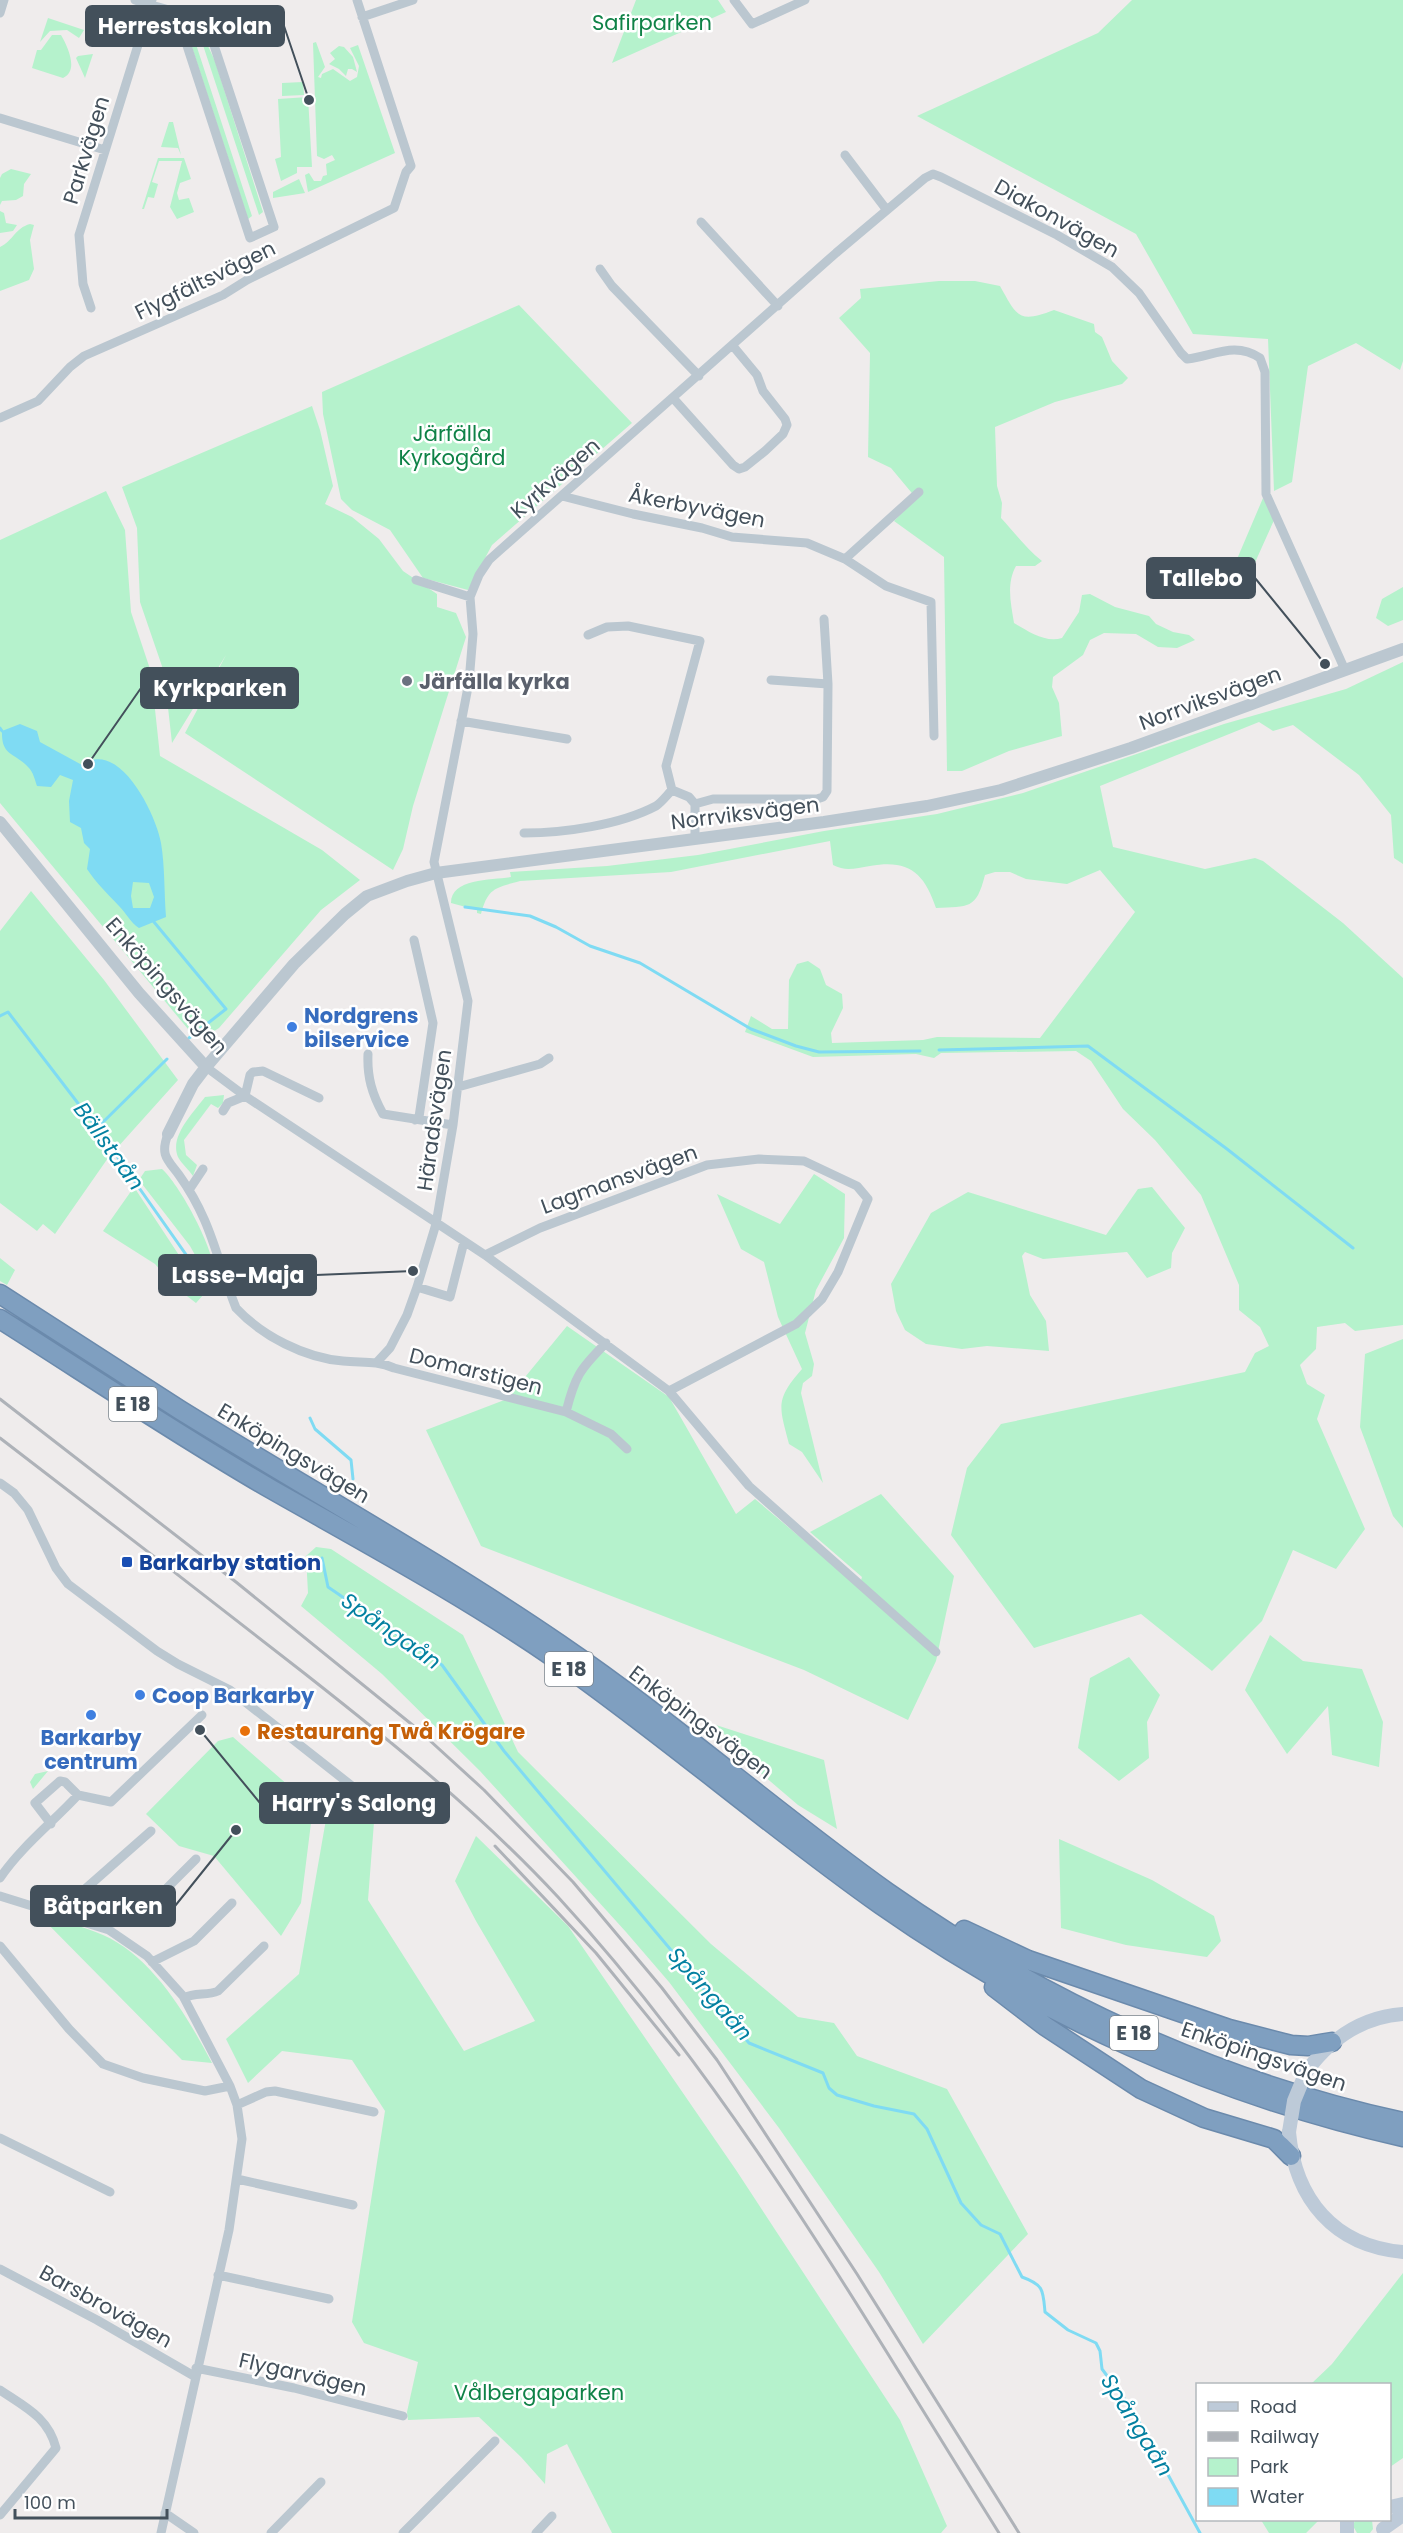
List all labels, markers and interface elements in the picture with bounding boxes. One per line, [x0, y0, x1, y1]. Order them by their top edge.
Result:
callout: Herrestaskolan [86, 6, 284, 46]
park label: Safirparken [592, 8, 712, 37]
text: Herrestaskolan [98, 11, 272, 42]
street label: Parkvägen [56, 92, 116, 208]
street label: Diakonvägen [989, 172, 1125, 264]
street label: Flygfältsvägen [130, 233, 280, 327]
park label: Järfälla Kyrkogård [399, 419, 505, 472]
street label: Kyrkvägen [504, 431, 606, 525]
street label: Åkerbyvägen [626, 480, 768, 534]
callout: Tallebo [1147, 558, 1255, 598]
text: Tallebo [1159, 563, 1243, 594]
street label: Norrviksvägen [1135, 659, 1285, 737]
place label: Järfälla kyrka [419, 667, 570, 696]
callout: Kyrkparken [141, 668, 298, 708]
text: Kyrkparken [153, 673, 287, 704]
marker: Järfälla kyrka [400, 674, 414, 688]
street label: Norrviksvägen [669, 790, 821, 836]
street label: Enköpingsvägen [99, 911, 235, 1061]
place label: Nordgrens bilservice [304, 1001, 418, 1054]
marker: Nordgrens bilservice [285, 1020, 299, 1034]
street label: Häradsvägen [410, 1047, 458, 1193]
water label: Bällstaån [66, 1095, 152, 1197]
street label: Lagmansvägen [537, 1137, 701, 1221]
callout: Lasse-Maja [159, 1255, 316, 1295]
text: Lasse-Maja [172, 1260, 304, 1291]
street label: Domarstigen [406, 1340, 546, 1402]
road number: E 18 [109, 1387, 157, 1421]
street label: Enköpingsvägen [212, 1396, 376, 1510]
place label: Barkarby station [139, 1548, 321, 1577]
marker: Barkarby station [120, 1555, 134, 1569]
water label: Spångaån [335, 1585, 447, 1677]
road number: E 18 [545, 1652, 593, 1686]
street label: Enköpingsvägen [623, 1658, 779, 1786]
place label: Coop Barkarby [152, 1681, 315, 1710]
marker: Coop Barkarby [133, 1688, 147, 1702]
marker: Barkarby centrum [84, 1708, 98, 1722]
place label: Restaurang Twå Krögare [257, 1717, 525, 1746]
place label: Barkarby centrum [41, 1723, 142, 1776]
marker: Restaurang Twå Krögare [238, 1724, 252, 1738]
callout: Harry's Salong [260, 1783, 449, 1823]
text: Harry's Salong [272, 1788, 436, 1819]
callout: Båtparken [31, 1886, 175, 1926]
text: Båtparken [43, 1891, 163, 1922]
water label: Spångaån [660, 1940, 760, 2048]
street label: Enköpingsvägen [1177, 2014, 1351, 2098]
road number: E 18 [1110, 2016, 1158, 2050]
street label: Barsbrovägen [34, 2257, 178, 2355]
street label: Flygarvägen [236, 2345, 370, 2403]
water label: Spångaån [1093, 2368, 1181, 2482]
park label: Vålbergaparken [454, 2378, 624, 2407]
legend [1196, 2383, 1391, 2521]
text: Road [1250, 2394, 1297, 2419]
text: Railway [1250, 2424, 1319, 2449]
text: Park [1250, 2454, 1289, 2479]
scale bar [15, 2482, 166, 2520]
text: Water [1250, 2484, 1304, 2509]
text: 100 m [24, 2490, 76, 2515]

